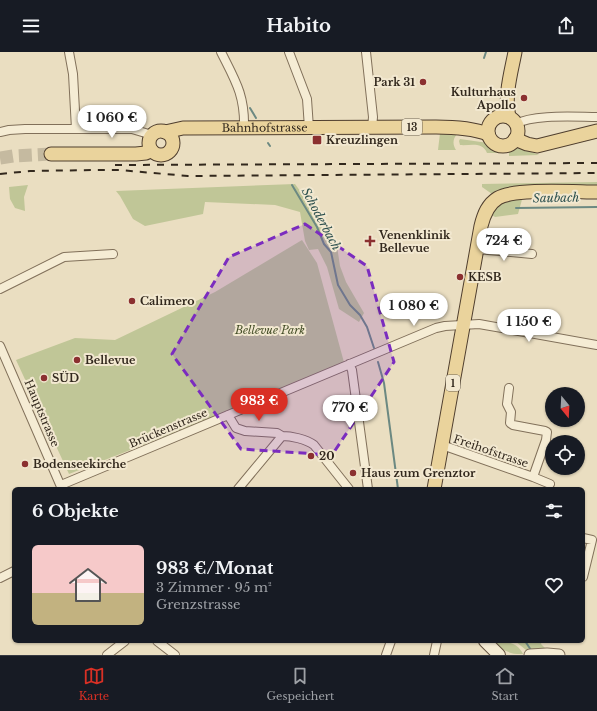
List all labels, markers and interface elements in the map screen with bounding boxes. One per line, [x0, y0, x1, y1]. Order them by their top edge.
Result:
icon: menu [20, 15, 42, 37]
text: Habito [266, 15, 331, 37]
icon: share [555, 15, 577, 37]
place label: Park 31 [374, 75, 415, 89]
marker: Park 31 [418, 77, 428, 87]
place label: Kulturhaus Apollo [451, 85, 516, 112]
marker: Kulturhaus Apollo [519, 93, 529, 103]
pin: 1 060 € [75, 105, 149, 139]
text: 1 060 € [87, 109, 137, 126]
road number: 13 [402, 119, 422, 135]
street label: Bahnhofstrasse [222, 121, 308, 135]
place label: Kreuzlingen [326, 133, 398, 147]
marker: Kreuzlingen [311, 134, 323, 146]
water label: Schoderbach [299, 185, 344, 253]
water label: Saubach [533, 190, 579, 205]
place label: Venenklinik Bellevue [378, 228, 451, 255]
pin: 724 € [476, 228, 532, 262]
text: 724 € [485, 232, 523, 249]
marker: Venenklinik Bellevue [364, 235, 376, 247]
place label: KESB [468, 270, 502, 284]
marker: KESB [455, 272, 465, 282]
pin: 1 080 € [377, 293, 451, 327]
place label: Calimero [140, 294, 195, 308]
marker: Calimero [127, 296, 137, 306]
text: 1 080 € [389, 297, 439, 314]
pin: 1 150 € [492, 309, 566, 343]
text: 1 150 € [506, 313, 552, 330]
park label: Bellevue Park [234, 323, 305, 337]
place label: Bellevue [85, 353, 136, 367]
marker: Bellevue [72, 355, 82, 365]
place label: SÜD [52, 370, 79, 385]
marker: SÜD [39, 373, 49, 383]
road number: 1 [446, 375, 460, 391]
street label: Hauptstrasse [21, 377, 63, 449]
north arrow [545, 387, 585, 427]
map controls [545, 387, 585, 475]
pin: 983 € [231, 388, 287, 422]
text: 983 € [240, 392, 278, 409]
pin: 770 € [322, 395, 378, 429]
text: 770 € [332, 399, 368, 416]
street label: Brückenstrasse [127, 405, 209, 451]
street label: Freihofstrasse [452, 432, 530, 470]
button: locate [545, 435, 585, 475]
place label: 20 [319, 449, 334, 463]
marker: 20 [306, 451, 316, 461]
place label: Bodenseekirche [33, 457, 127, 471]
marker: Bodenseekirche [20, 459, 30, 469]
place label: Haus zum Grenztor [361, 466, 476, 480]
marker: Haus zum Grenztor [348, 468, 358, 478]
icon: filters [543, 500, 565, 522]
text: 6 Objekte [32, 501, 119, 522]
text: 983 €/Monat [156, 558, 274, 579]
icon: home [64, 561, 112, 609]
icon: heart [543, 574, 565, 596]
text: 3 Zimmer · 95 m² [156, 579, 272, 596]
text: Grenzstrasse [156, 596, 241, 613]
tab: Karte [79, 665, 109, 703]
tab: Gespeichert [267, 665, 334, 703]
tab: Start [492, 665, 518, 703]

